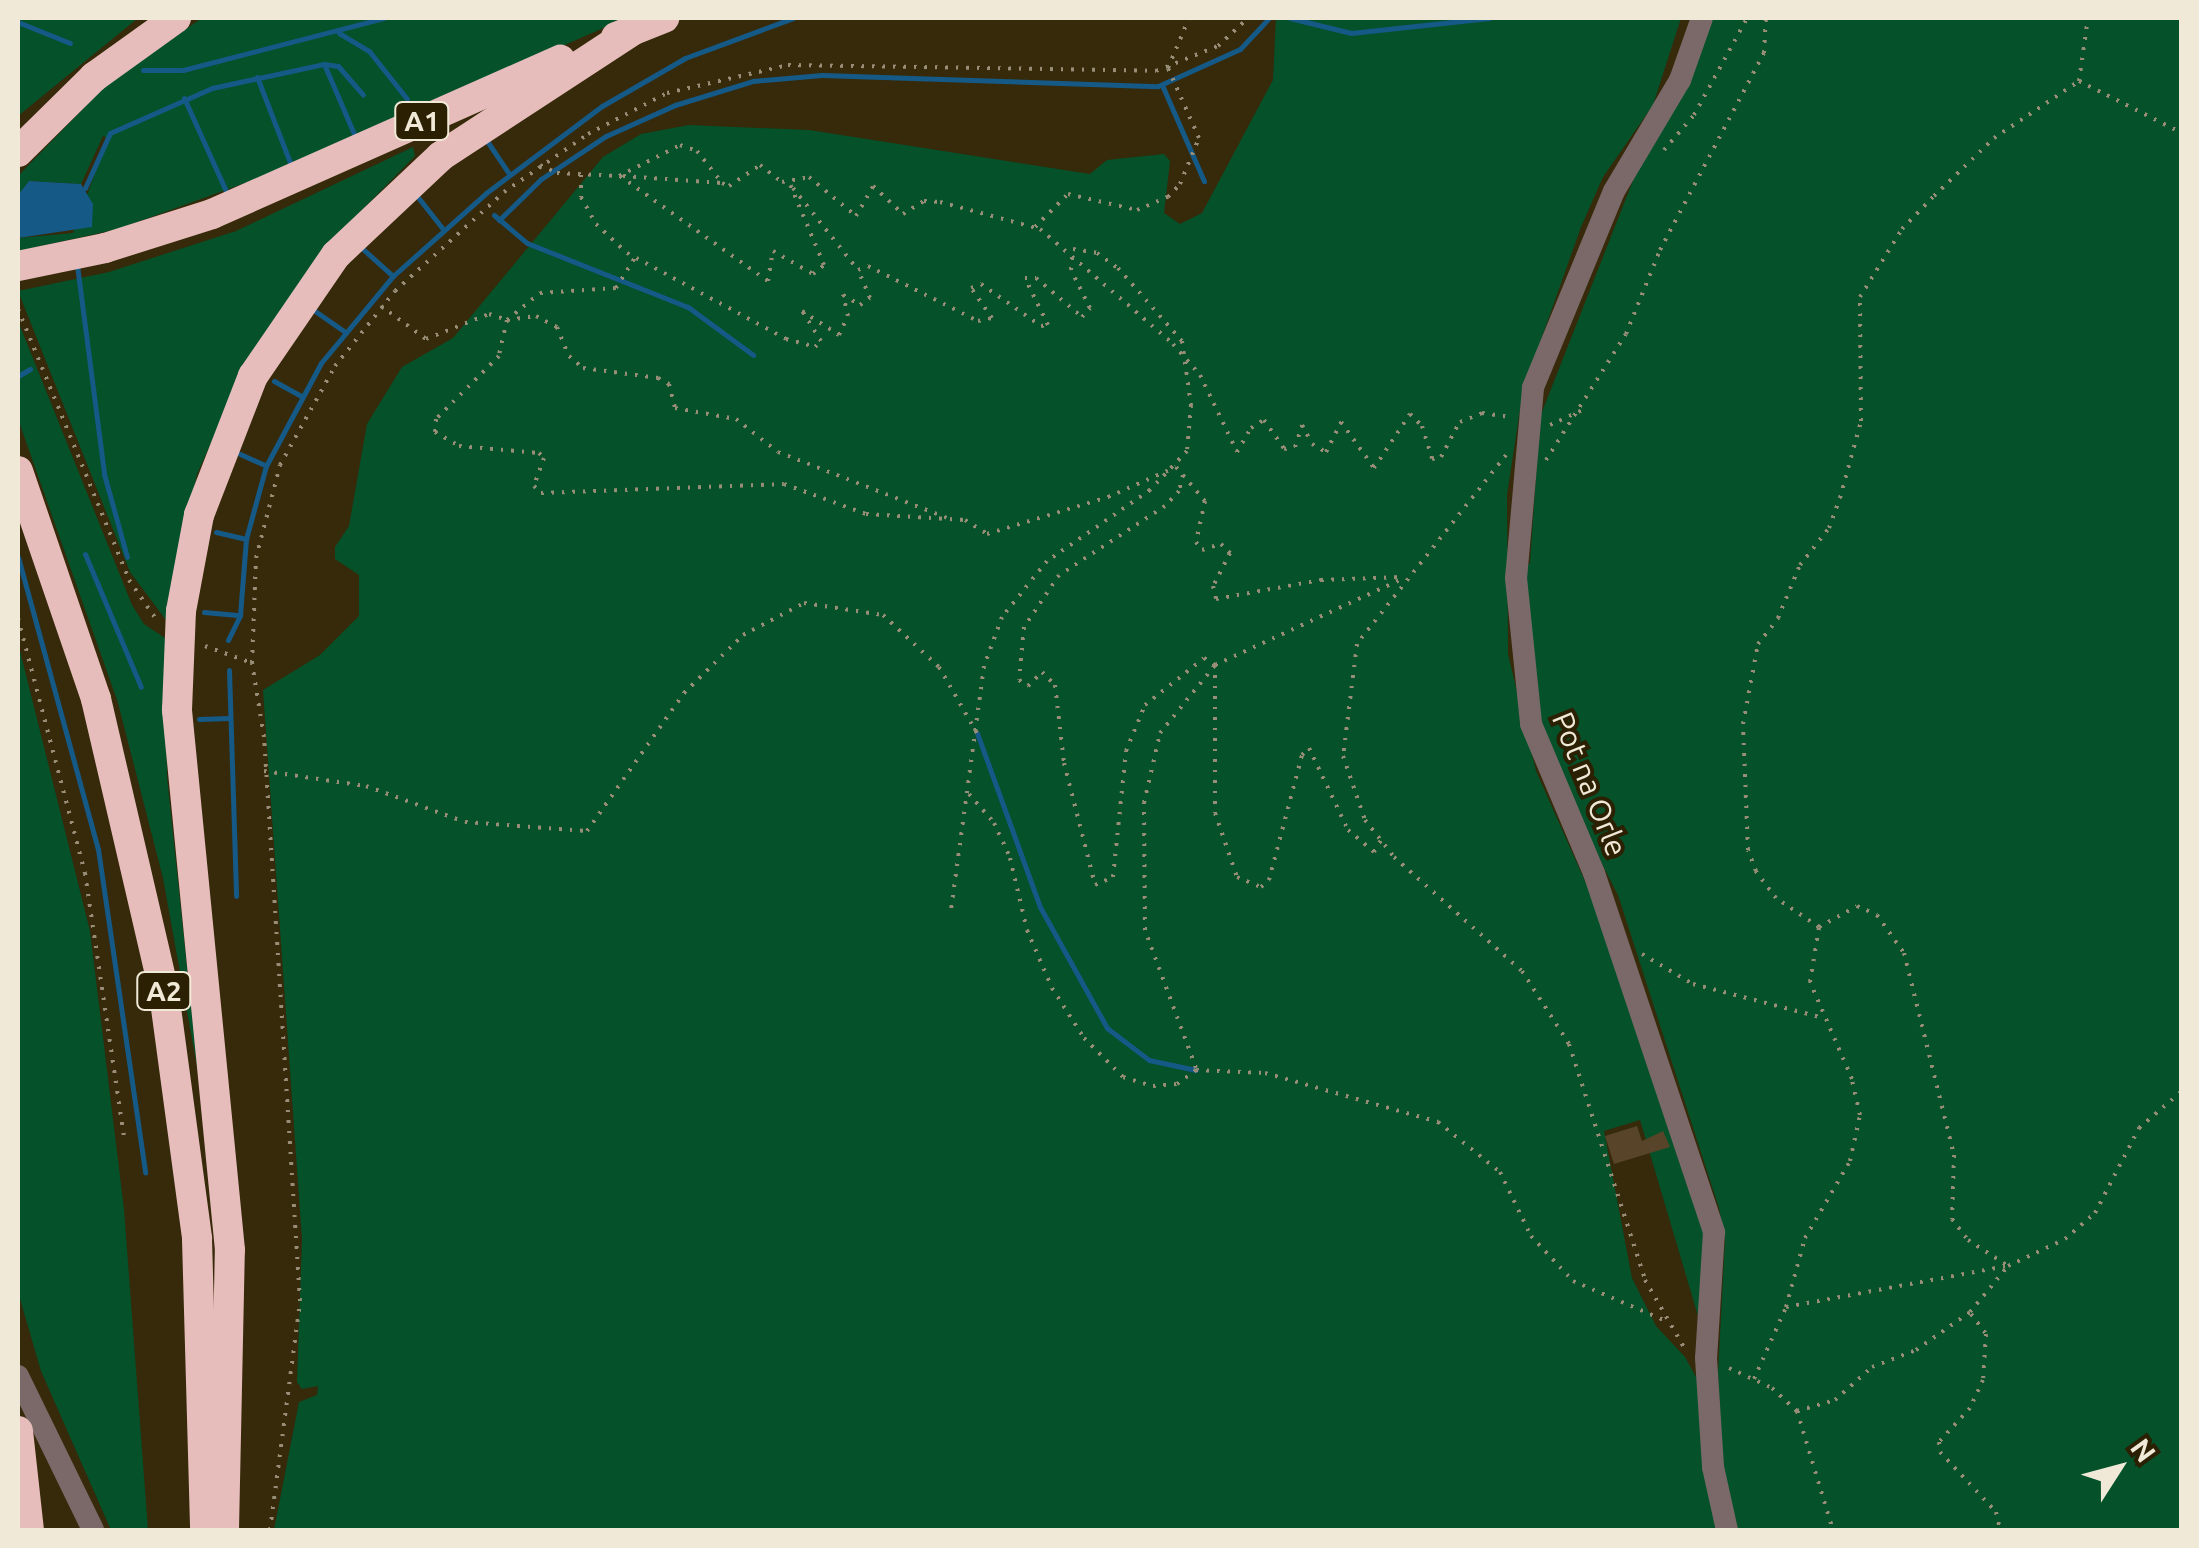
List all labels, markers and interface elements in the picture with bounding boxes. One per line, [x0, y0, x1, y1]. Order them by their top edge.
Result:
road number: A1 [392, 98, 452, 144]
street label: Pot na Orle [1545, 707, 1635, 861]
road number: A2 [134, 968, 194, 1014]
north arrow [2069, 1418, 2169, 1518]
text: N [2125, 1433, 2162, 1468]

